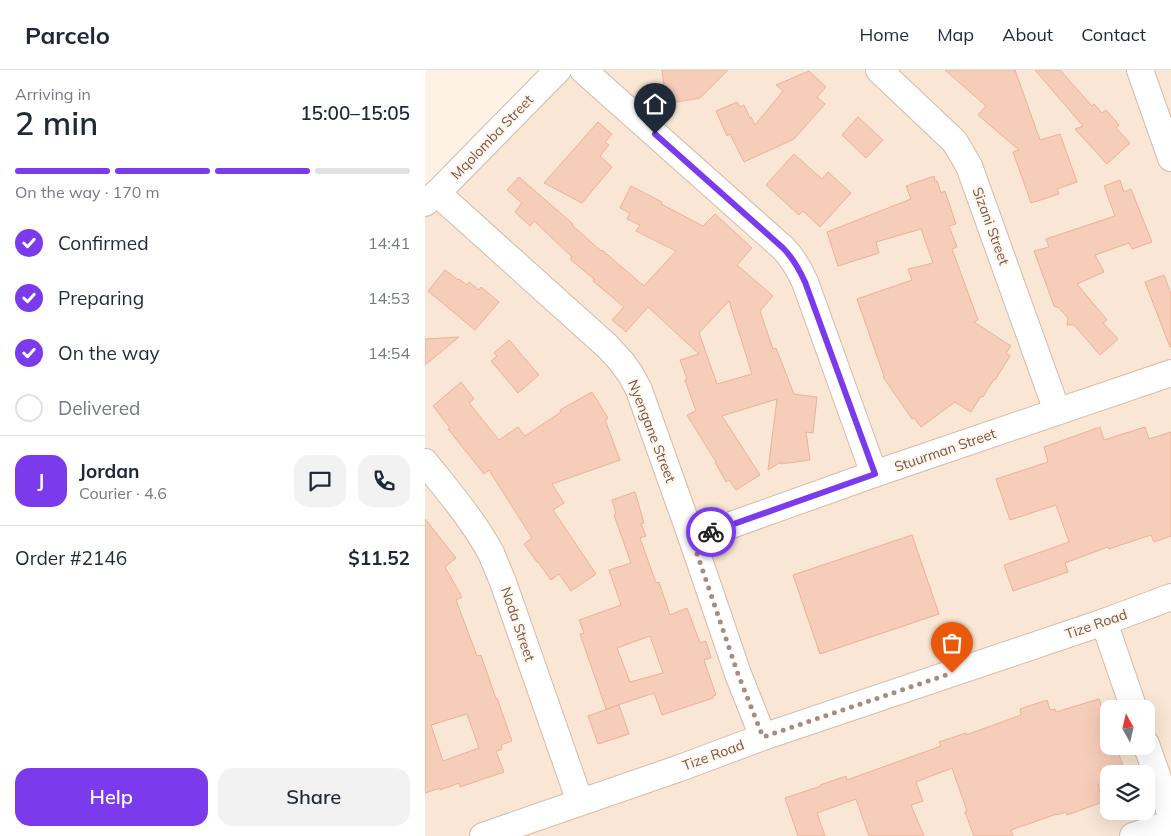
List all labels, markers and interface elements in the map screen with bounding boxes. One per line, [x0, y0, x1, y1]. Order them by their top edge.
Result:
text: Parcelo [25, 20, 110, 50]
text: Home [859, 23, 909, 46]
text: Map [937, 23, 974, 46]
text: About [1002, 23, 1053, 46]
text: Contact [1081, 23, 1146, 46]
pin [634, 83, 676, 134]
text: Arriving in [15, 84, 91, 104]
icon: home [641, 90, 669, 118]
street label: Mqolomba Street [447, 91, 537, 183]
text: 15:00–15:05 [300, 101, 410, 125]
text: 2 min [15, 103, 98, 143]
text: On the way · 170 m [15, 182, 160, 202]
street label: Sizani Street [969, 185, 1013, 267]
icon: check [15, 229, 43, 257]
text: Confirmed [58, 231, 149, 255]
text: 14:41 [368, 233, 410, 253]
icon: check [15, 284, 43, 312]
text: Preparing [58, 286, 144, 310]
text: 14:53 [368, 288, 410, 308]
icon: check [15, 339, 43, 367]
text: On the way [58, 341, 160, 365]
text: 14:54 [368, 343, 410, 363]
street label: Nyengane Street [624, 377, 680, 485]
text: Delivered [58, 396, 140, 420]
street label: Stuurman Street [892, 424, 998, 476]
button: chat [294, 455, 346, 507]
button: phone [358, 455, 410, 507]
text: Jordan [79, 459, 139, 483]
text: J [38, 469, 44, 493]
text: Courier · 4.6 [79, 483, 167, 503]
courier [686, 507, 736, 557]
icon: bike [697, 518, 725, 546]
text: Order #2146 [15, 546, 127, 570]
text: $11.52 [348, 546, 410, 570]
street label: Noda Street [497, 584, 539, 664]
street label: Tize Road [1063, 605, 1129, 643]
pin [931, 622, 973, 673]
icon: bag [938, 629, 966, 657]
north arrow [1100, 700, 1155, 755]
map controls [1100, 700, 1155, 820]
street label: Tize Road [680, 736, 746, 774]
button: layers [1100, 765, 1155, 820]
button: Help [15, 768, 208, 826]
button: Share [218, 768, 410, 826]

